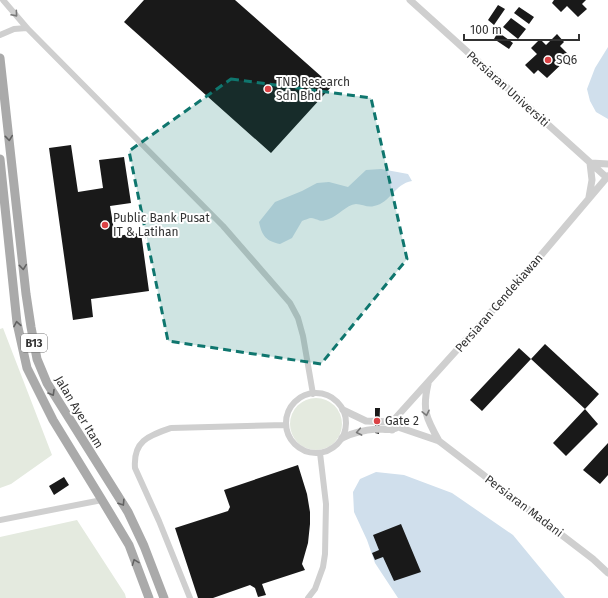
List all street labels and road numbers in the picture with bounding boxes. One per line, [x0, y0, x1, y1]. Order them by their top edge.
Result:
street label: Persiaran Universiti [464, 48, 552, 130]
street label: Persiaran Cendekiawan [452, 251, 546, 355]
road number: B13 [21, 334, 47, 352]
street label: Jalan Ayer Itam [52, 373, 106, 451]
street label: Persiaran Madani [482, 472, 566, 540]

